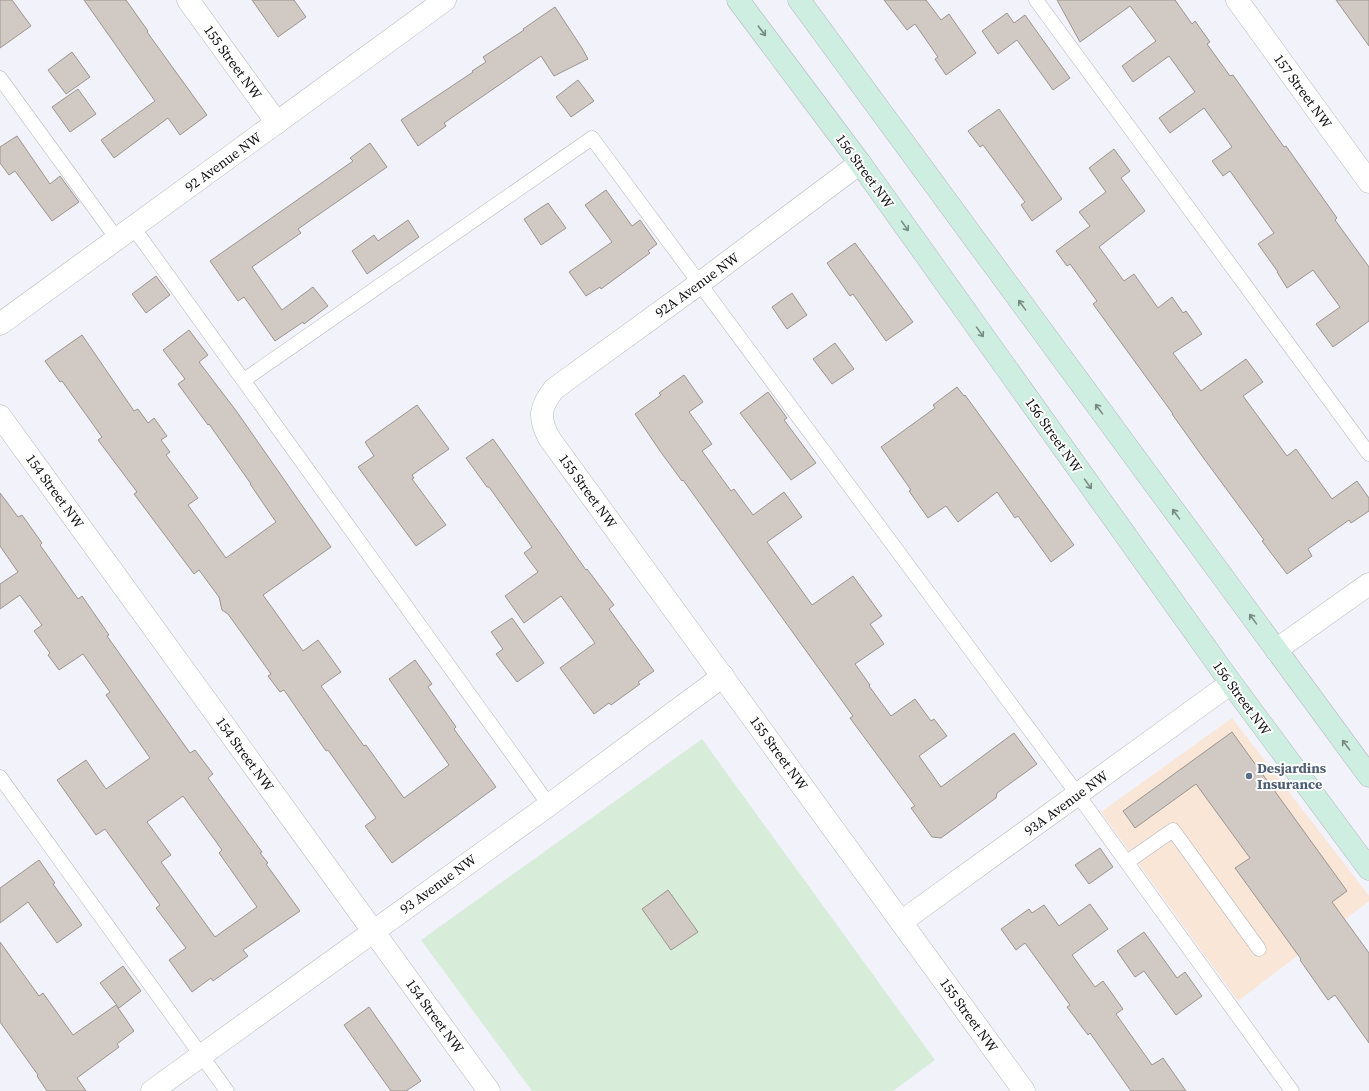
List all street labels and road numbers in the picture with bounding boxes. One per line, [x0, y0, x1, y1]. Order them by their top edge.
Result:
street label: 155 Street NW [199, 21, 267, 104]
street label: 157 Street NW [1269, 50, 1337, 133]
street label: 92 Avenue NW [181, 127, 266, 197]
street label: 156 Street NW [831, 130, 899, 213]
street label: 92A Avenue NW [651, 247, 744, 322]
street label: 156 Street NW [1021, 393, 1088, 477]
street label: 154 Street NW [21, 450, 89, 533]
street label: 155 Street NW [554, 450, 622, 533]
street label: 156 Street NW [1208, 657, 1276, 740]
street label: 155 Street NW [745, 712, 813, 795]
street label: 154 Street NW [211, 713, 279, 796]
street label: 93A Avenue NW [1020, 765, 1113, 840]
street label: 93 Avenue NW [396, 849, 481, 919]
street label: 155 Street NW [935, 974, 1003, 1057]
street label: 154 Street NW [401, 975, 469, 1058]

